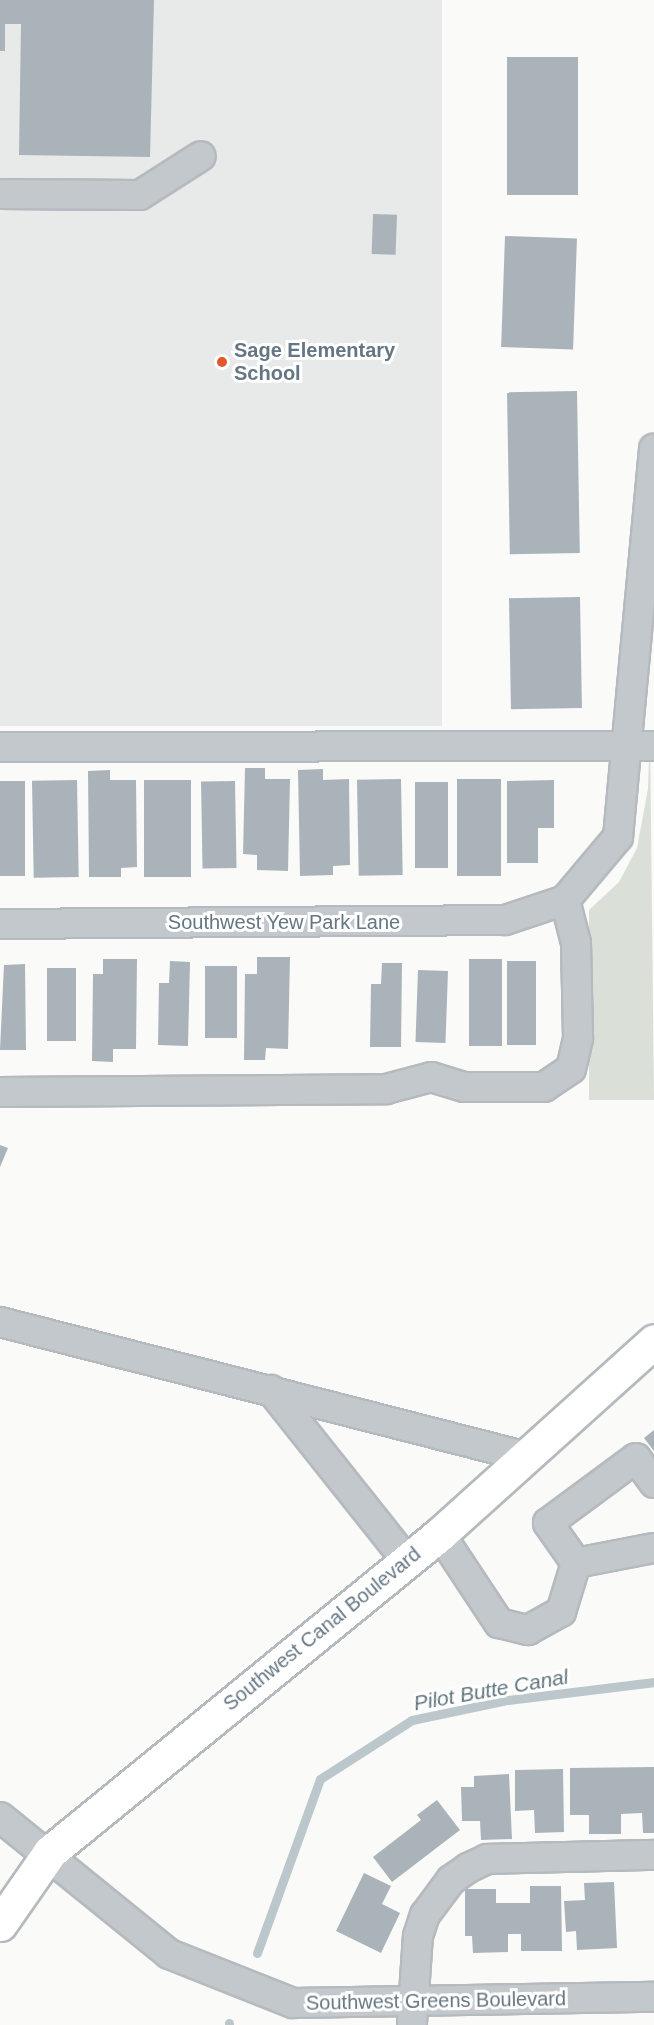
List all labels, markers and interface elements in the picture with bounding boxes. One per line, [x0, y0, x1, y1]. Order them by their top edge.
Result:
place label: Sage Elementary School [234, 338, 395, 385]
marker: Sage Elementary School [215, 355, 229, 369]
street label: Southwest Yew Park Lane [168, 910, 400, 934]
street label: Southwest Canal Boulevard [219, 1542, 425, 1716]
water label: Pilot Butte Canal [412, 1664, 570, 1716]
street label: Southwest Greens Boulevard [306, 1987, 566, 2015]

